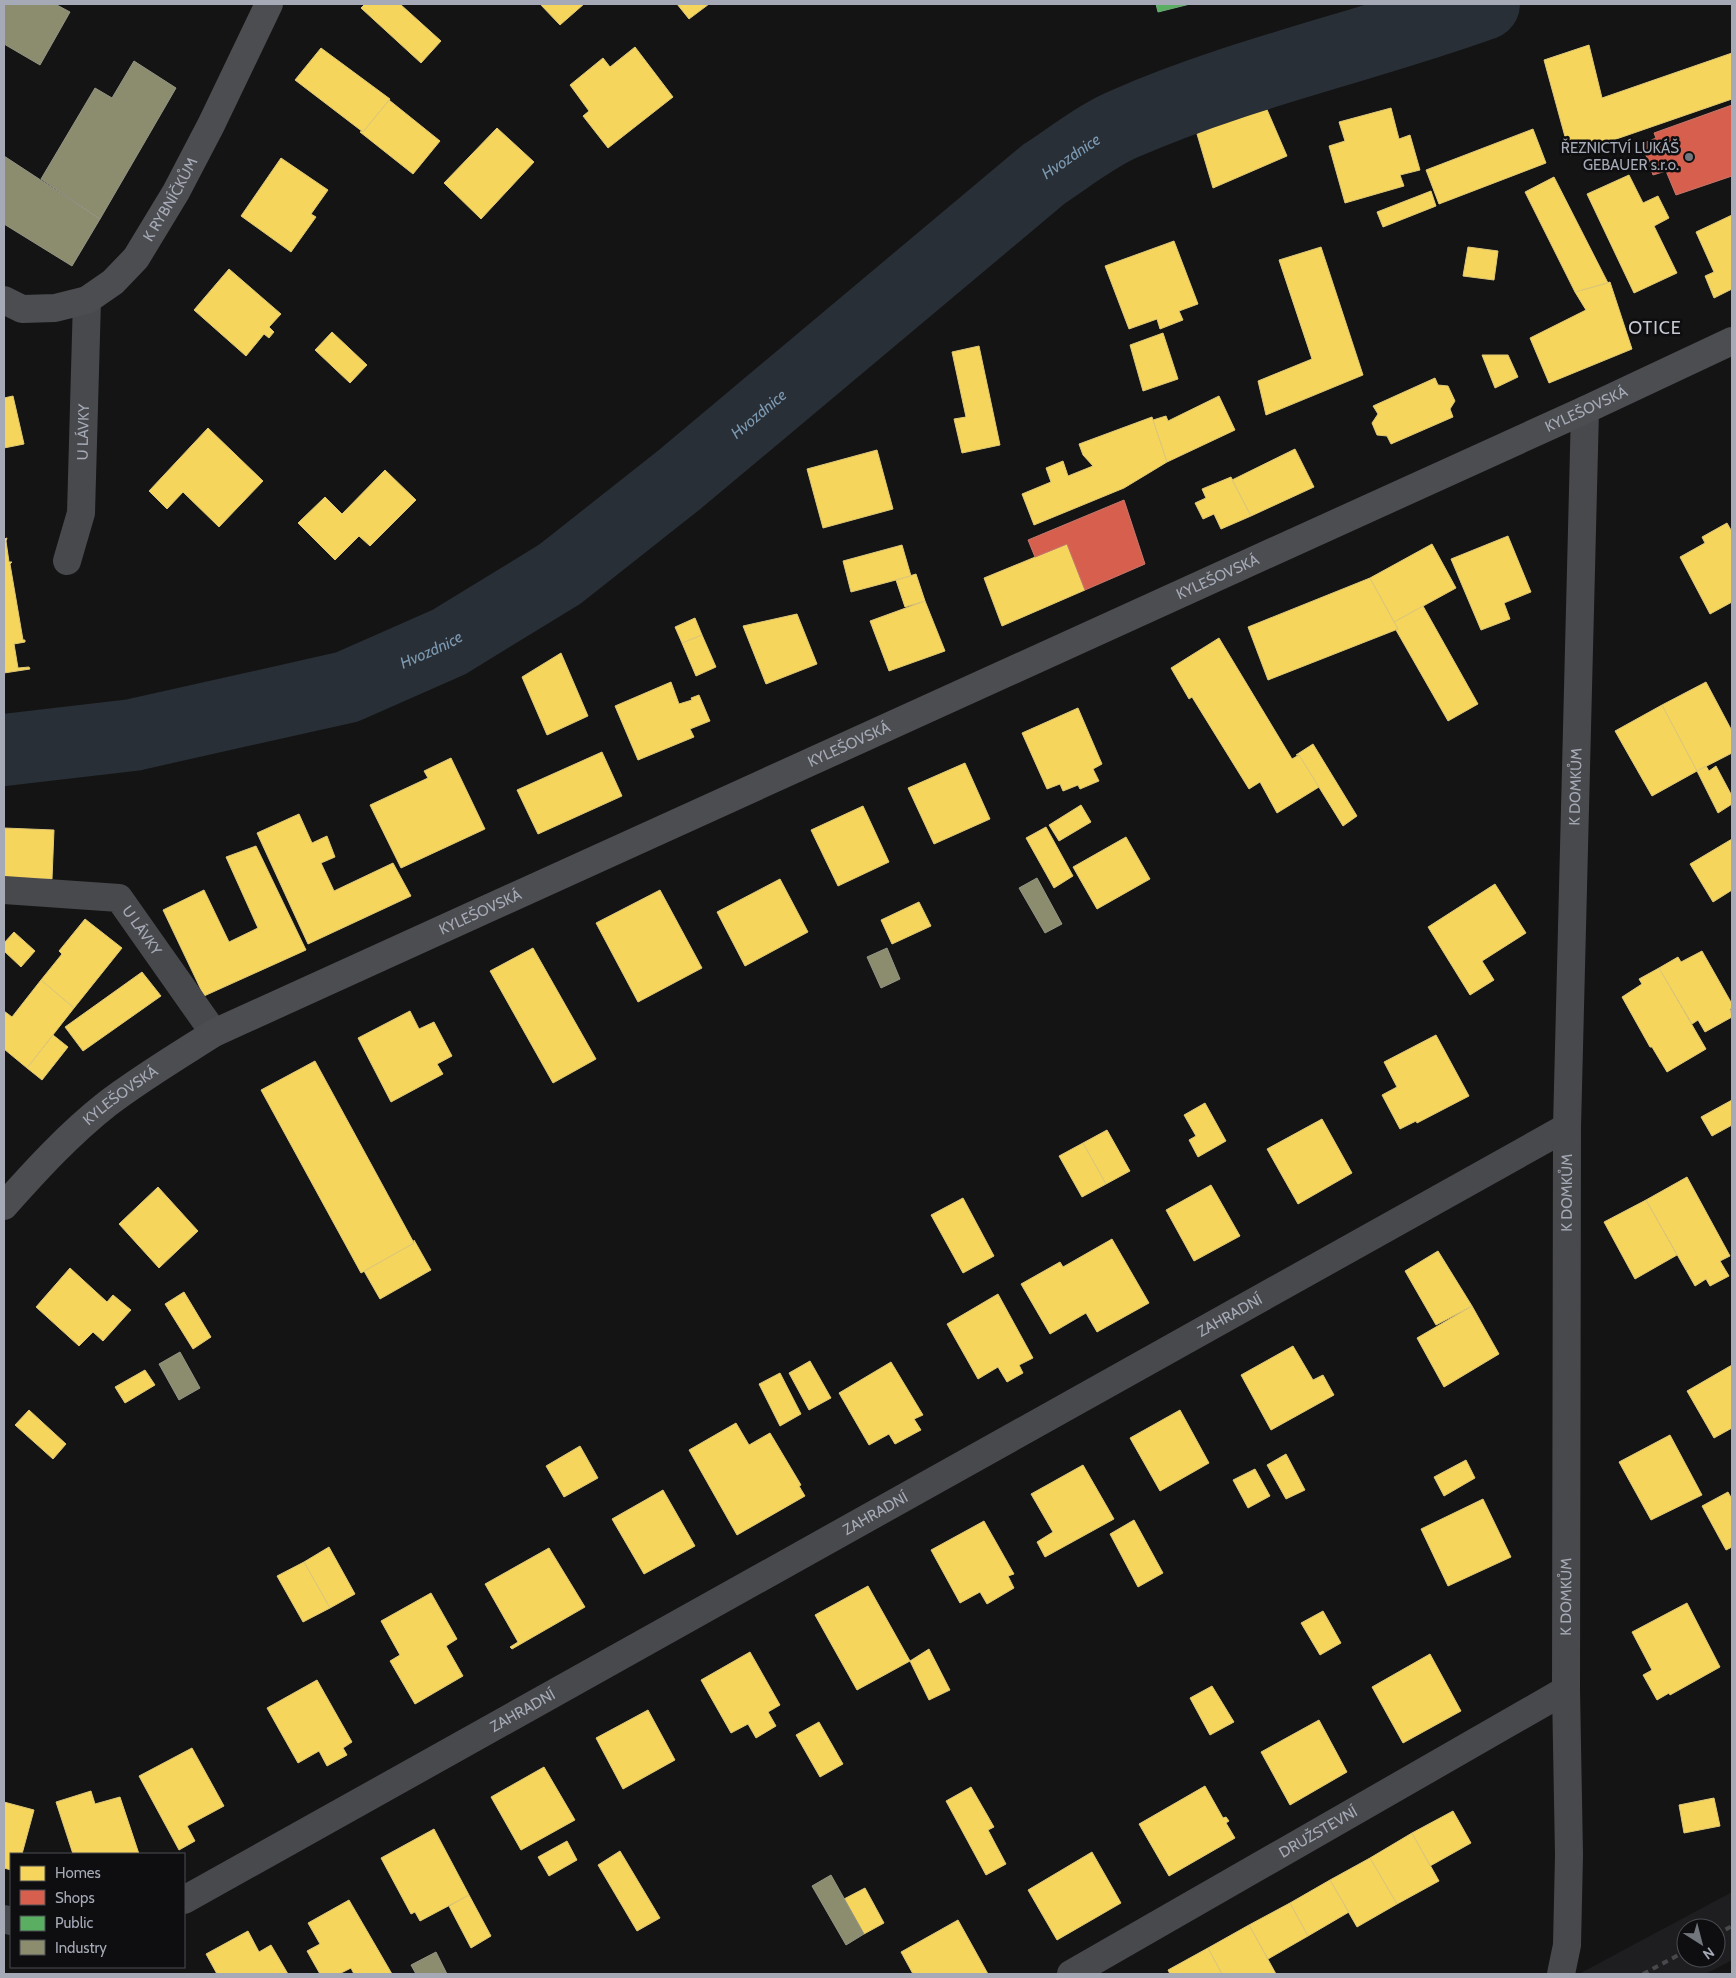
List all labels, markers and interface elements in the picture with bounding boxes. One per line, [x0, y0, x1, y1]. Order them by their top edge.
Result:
water label: Hvozdnice [1038, 129, 1103, 183]
place label: ŘEZNICTVÍ LUKÁŠ GEBAUER s.r.o. [1561, 138, 1679, 174]
marker: ŘEZNICTVÍ LUKÁŠ GEBAUER s.r.o. [1683, 151, 1695, 163]
street label: K RYBNÍČKŮM [139, 155, 201, 244]
district label: OTICE [1628, 317, 1682, 339]
street label: KYLEŠOVSKÁ [1542, 381, 1631, 436]
water label: Hvozdnice [727, 385, 790, 442]
street label: U LÁVKY [73, 403, 93, 461]
street label: KYLEŠOVSKÁ [1174, 549, 1262, 603]
water label: Hvozdnice [397, 627, 466, 672]
street label: KYLEŠOVSKÁ [805, 717, 894, 771]
street label: K DOMKŮM [1565, 748, 1586, 826]
street label: KYLEŠOVSKÁ [436, 884, 525, 939]
street label: U LÁVKY [118, 902, 166, 959]
street label: KYLEŠOVSKÁ [79, 1061, 162, 1129]
street label: K DOMKŮM [1556, 1154, 1576, 1232]
street label: ZAHRADNÍ [1194, 1289, 1266, 1341]
street label: ZAHRADNÍ [840, 1487, 911, 1539]
street label: K DOMKŮM [1555, 1558, 1575, 1636]
street label: ZAHRADNÍ [487, 1684, 559, 1736]
street label: DRUŽSTEVNÍ [1276, 1802, 1361, 1862]
legend [10, 1853, 185, 1968]
text: Homes [55, 1864, 101, 1882]
text: Shops [55, 1889, 95, 1907]
text: Public [55, 1914, 93, 1932]
north arrow [1676, 1918, 1726, 1968]
text: Industry [55, 1939, 107, 1957]
text: N [1699, 1943, 1718, 1964]

